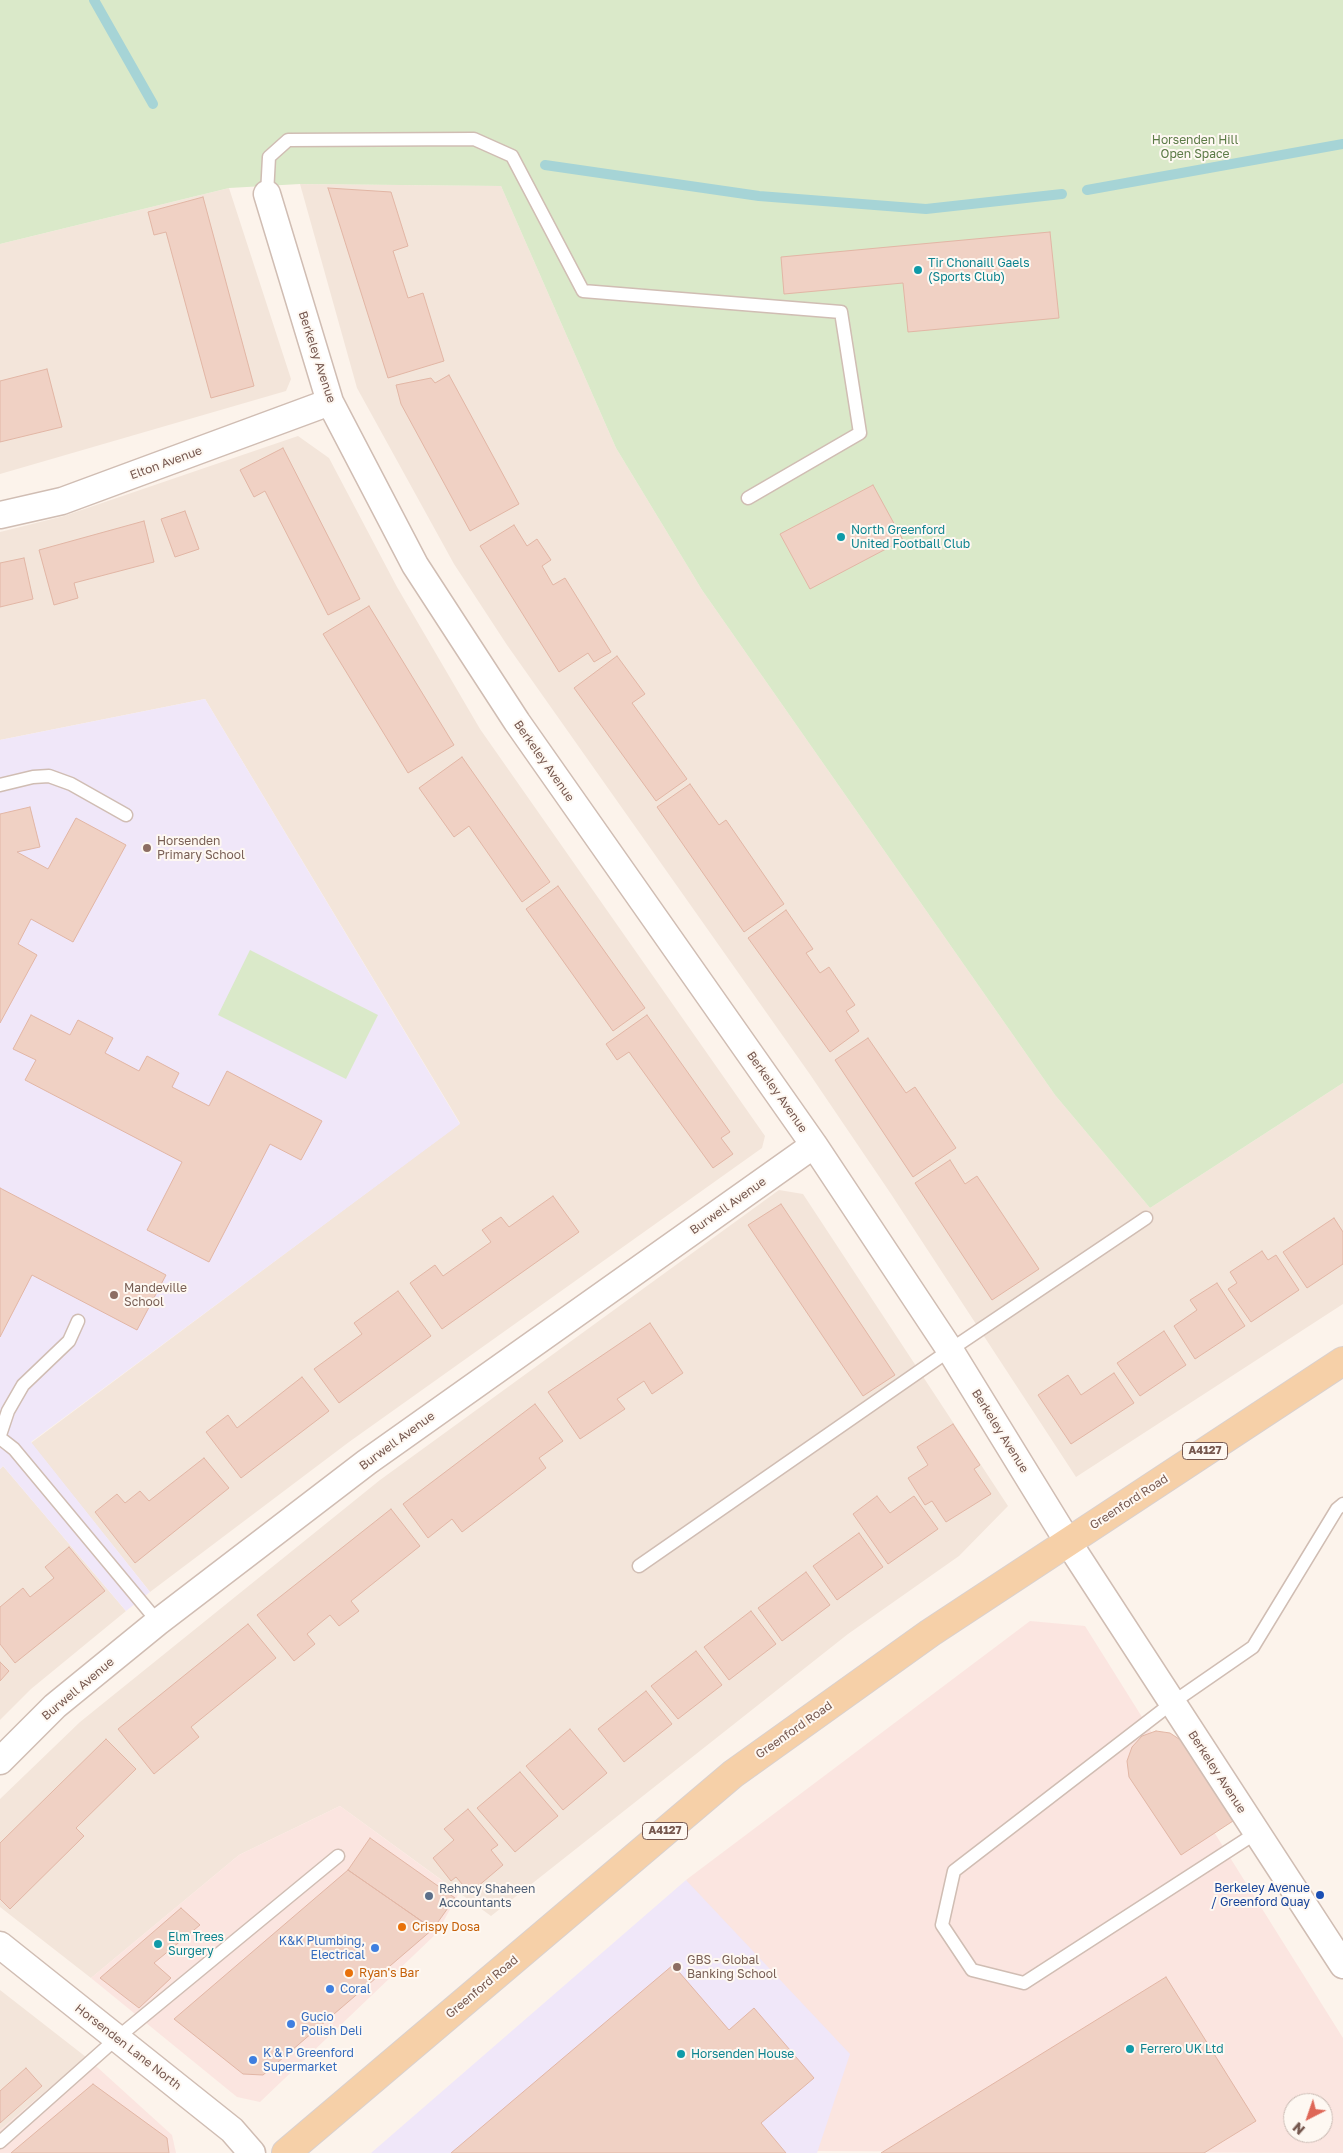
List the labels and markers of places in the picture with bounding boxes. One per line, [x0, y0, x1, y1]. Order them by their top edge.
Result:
place label: Tir Chonaill Gaels (Sports Club) [928, 256, 1030, 284]
marker: Tir Chonaill Gaels (Sports Club) [912, 264, 924, 276]
place label: North Greenford United Football Club [851, 523, 970, 551]
marker: North Greenford United Football Club [835, 531, 847, 543]
place label: Horsenden Primary School [157, 834, 245, 862]
marker: Horsenden Primary School [141, 842, 153, 854]
place label: Mandeville School [124, 1281, 187, 1309]
marker: Mandeville School [108, 1289, 120, 1301]
place label: Berkeley Avenue / Greenford Quay [1211, 1881, 1310, 1909]
place label: Rehncy Shaheen Accountants [439, 1882, 535, 1910]
marker: Berkeley Avenue / Greenford Quay [1314, 1889, 1326, 1901]
marker: Rehncy Shaheen Accountants [423, 1890, 435, 1902]
place label: Crispy Dosa [412, 1920, 480, 1934]
marker: Crispy Dosa [396, 1921, 408, 1933]
place label: Elm Trees Surgery [168, 1930, 224, 1958]
place label: K&K Plumbing, Electrical [279, 1934, 365, 1962]
marker: Elm Trees Surgery [152, 1938, 164, 1950]
marker: K&K Plumbing, Electrical [369, 1942, 381, 1954]
place label: GBS - Global Banking School [687, 1953, 777, 1981]
marker: GBS - Global Banking School [671, 1961, 683, 1973]
place label: Ryan's Bar [359, 1966, 419, 1980]
marker: Ryan's Bar [343, 1967, 355, 1979]
place label: Coral [340, 1982, 371, 1996]
marker: Coral [324, 1983, 336, 1995]
place label: Gucio Polish Deli [301, 2010, 362, 2038]
marker: Gucio Polish Deli [285, 2018, 297, 2030]
place label: Ferrero UK Ltd [1140, 2042, 1224, 2056]
marker: Ferrero UK Ltd [1124, 2043, 1136, 2055]
place label: K & P Greenford Supermarket [263, 2046, 354, 2074]
place label: Horsenden House [691, 2047, 794, 2061]
marker: Horsenden House [675, 2048, 687, 2060]
marker: K & P Greenford Supermarket [247, 2054, 259, 2066]

